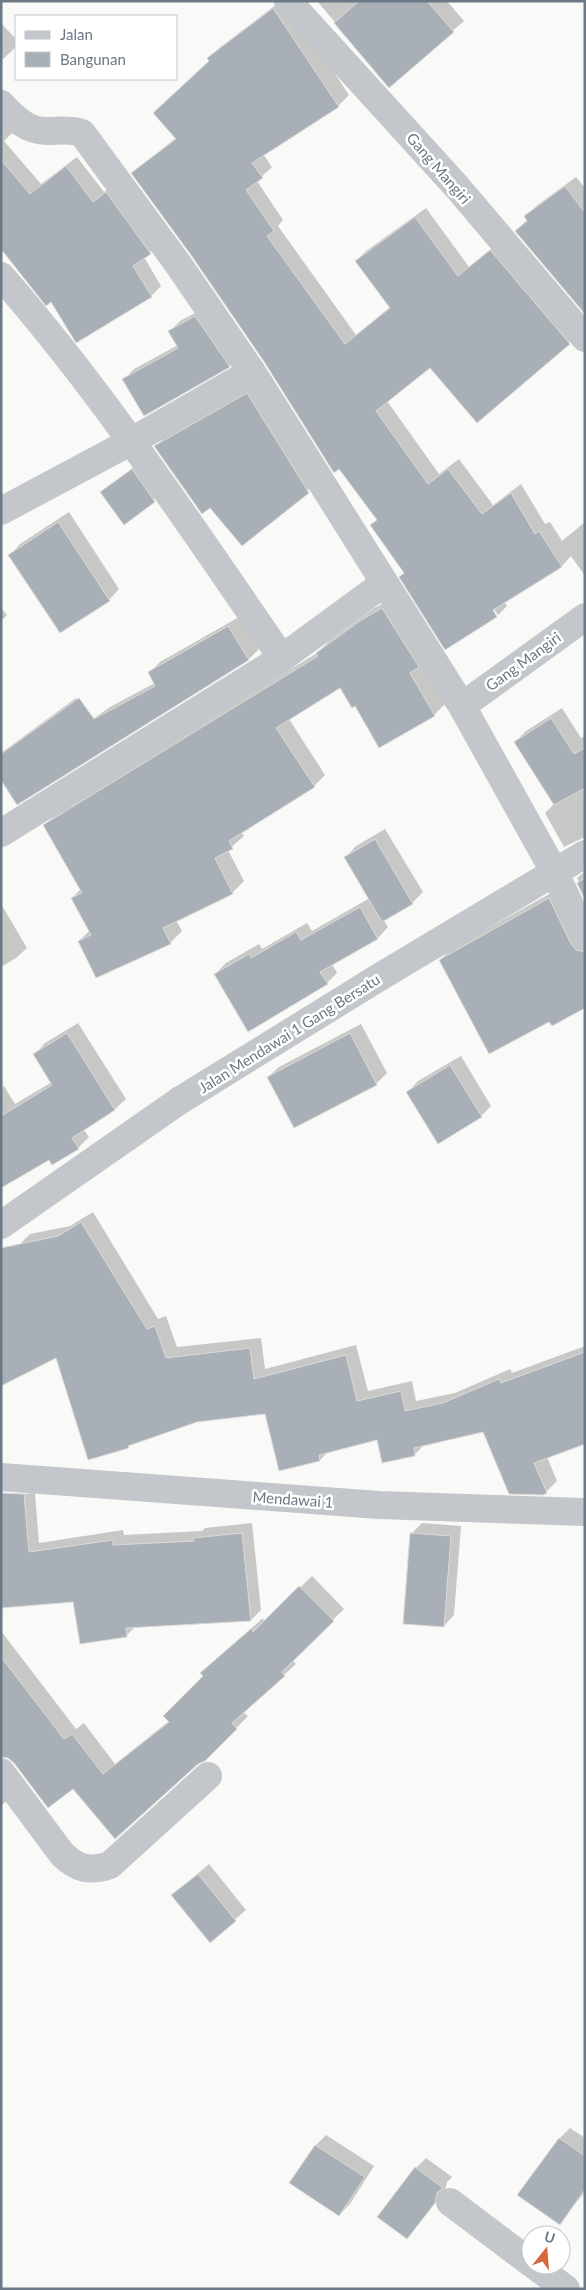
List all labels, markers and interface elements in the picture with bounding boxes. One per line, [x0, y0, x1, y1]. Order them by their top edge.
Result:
legend [15, 15, 178, 80]
text: Jalan [60, 25, 93, 43]
text: Bangunan [60, 50, 126, 68]
street label: Gang Mangiri [403, 129, 475, 207]
street label: Gang Mangiri [482, 628, 564, 694]
street label: Jalan Mendawai 1 Gang Bersatu [195, 970, 383, 1096]
street label: Mendawai 1 [252, 1487, 334, 1511]
north arrow [521, 2225, 571, 2275]
text: U [542, 2227, 557, 2247]

